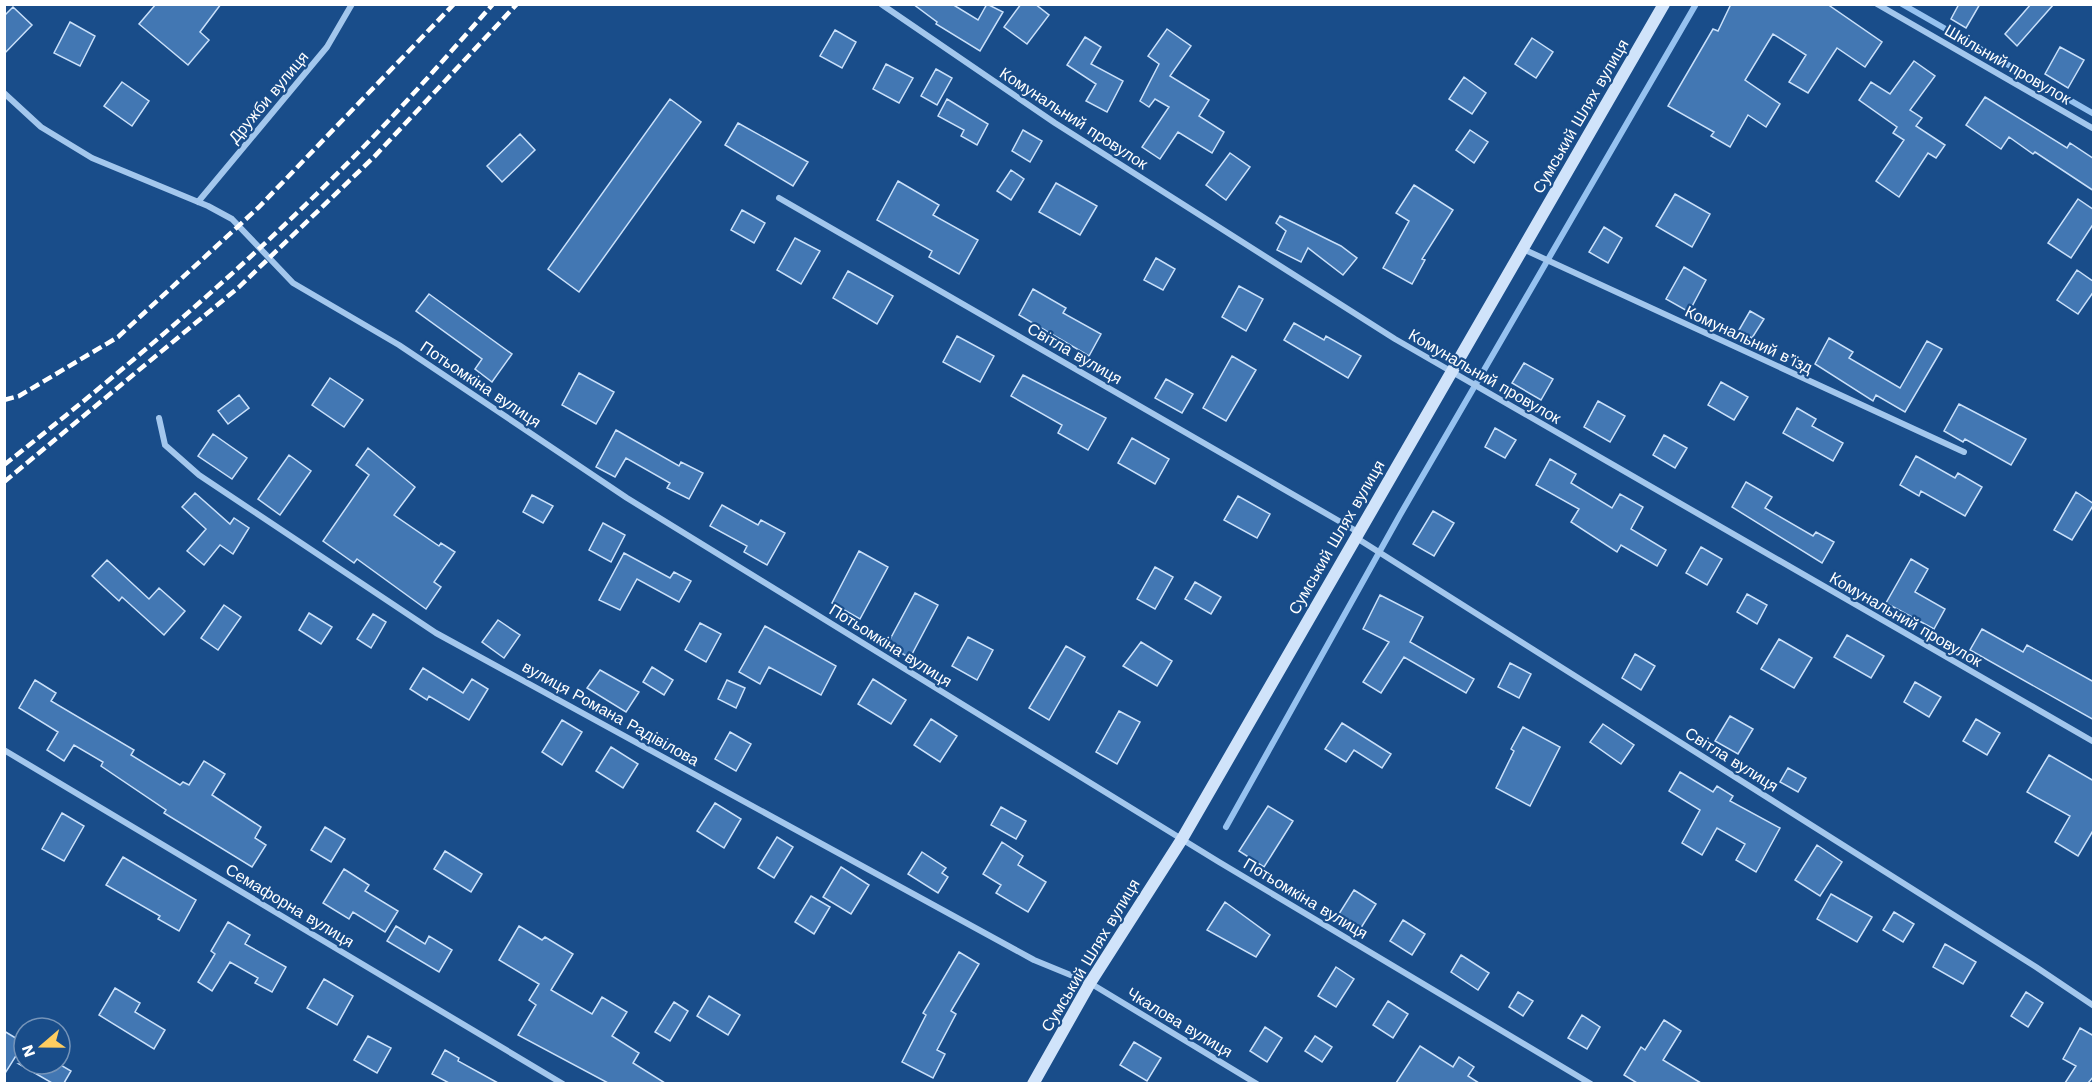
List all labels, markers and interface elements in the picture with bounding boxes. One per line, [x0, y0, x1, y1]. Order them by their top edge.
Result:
street label: Шкільний провулок [1941, 21, 2075, 109]
street label: Сумський Шлях вулиця [1528, 36, 1632, 197]
street label: Дружби вулиця [224, 48, 312, 147]
street label: Комунальний провулок [996, 63, 1152, 174]
street label: Комунальний в’їзд [1682, 302, 1816, 378]
street label: Світла вулиця [1024, 319, 1125, 388]
street label: Комунальний провулок [1405, 325, 1565, 428]
street label: Потьомкіна вулиця [417, 337, 545, 432]
street label: Сумський Шлях вулиця [1284, 457, 1388, 618]
street label: Комунальний провулок [1826, 568, 1986, 671]
street label: Потьомкіна вулиця [826, 600, 956, 691]
street label: вулиця Романа Радівілова [519, 657, 702, 770]
street label: Світла вулиця [1682, 723, 1782, 796]
street label: Потьомкіна вулиця [1240, 854, 1371, 943]
street label: Семафорна вулиця [222, 860, 357, 951]
street label: Сумський Шлях вулиця [1037, 875, 1144, 1035]
street label: Чкалова вулиця [1123, 983, 1236, 1061]
north arrow [12, 1016, 72, 1076]
text: N [17, 1042, 39, 1060]

